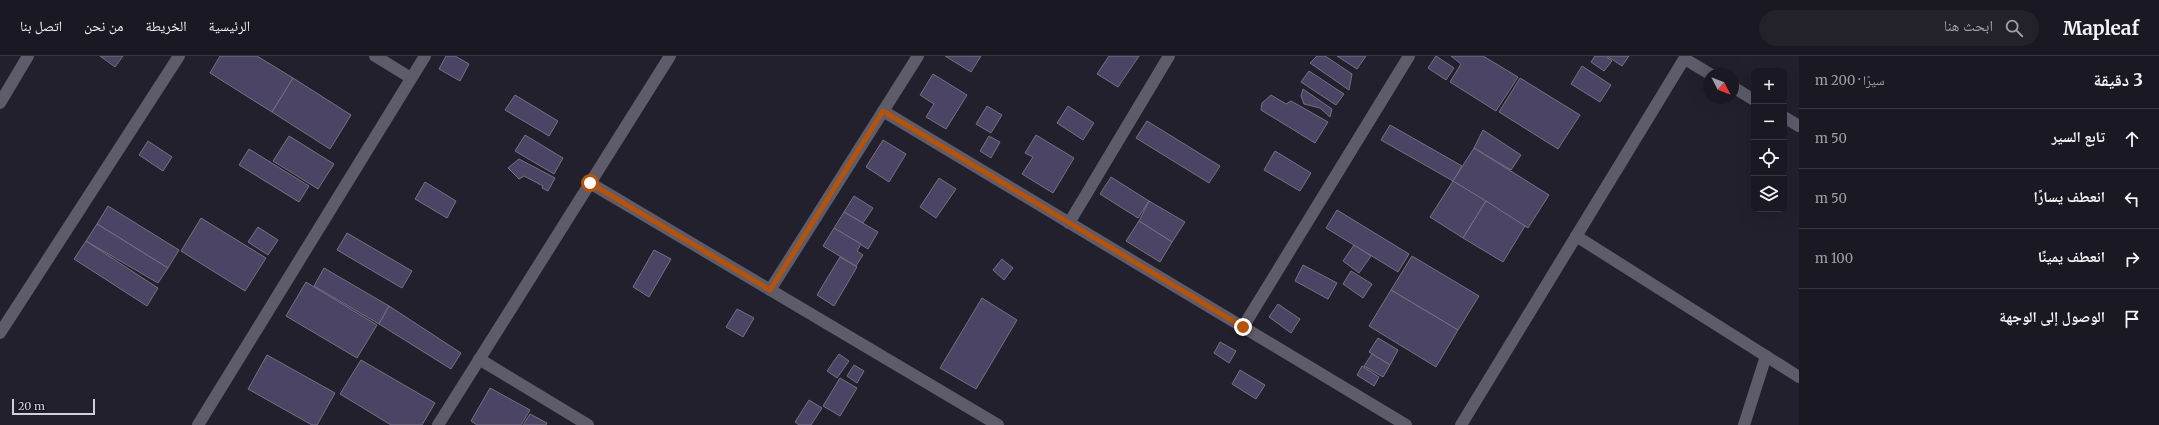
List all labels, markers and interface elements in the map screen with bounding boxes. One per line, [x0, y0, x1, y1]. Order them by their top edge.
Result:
search box [1759, 10, 2039, 46]
text: ابحث هنا [1944, 16, 1993, 35]
text: Mapleaf [2063, 16, 2139, 40]
text: اتصل بنا [20, 17, 62, 35]
text: من نحن [84, 17, 123, 35]
text: الخريطة [145, 17, 187, 35]
text: الرئيسية [209, 17, 250, 35]
icon: search [2003, 17, 2025, 39]
north arrow [1703, 68, 1739, 104]
map controls [1751, 68, 1787, 212]
button: + [1751, 68, 1787, 104]
text: 3 دقيقة [2094, 69, 2143, 91]
text: سيرًا · 200 m [1815, 72, 1885, 89]
button: − [1751, 104, 1787, 140]
text: تابع السير [2051, 127, 2105, 146]
icon: ahead [2121, 128, 2143, 150]
text: 50 m [1815, 130, 1847, 147]
button: locate [1751, 140, 1787, 176]
route start [581, 174, 599, 192]
button: layers [1751, 176, 1787, 212]
text: انعطف يسارًا [2033, 187, 2105, 206]
icon: left [2121, 188, 2143, 210]
text: 50 m [1815, 190, 1847, 207]
text: انعطف يمينًا [2038, 247, 2105, 266]
icon: right [2121, 248, 2143, 270]
text: 100 m [1815, 250, 1853, 267]
text: الوصول إلى الوجهة [1999, 307, 2105, 326]
icon: arrive [2121, 308, 2143, 330]
route end [1234, 318, 1252, 336]
scale bar [12, 397, 95, 416]
text: 20 m [18, 399, 45, 413]

